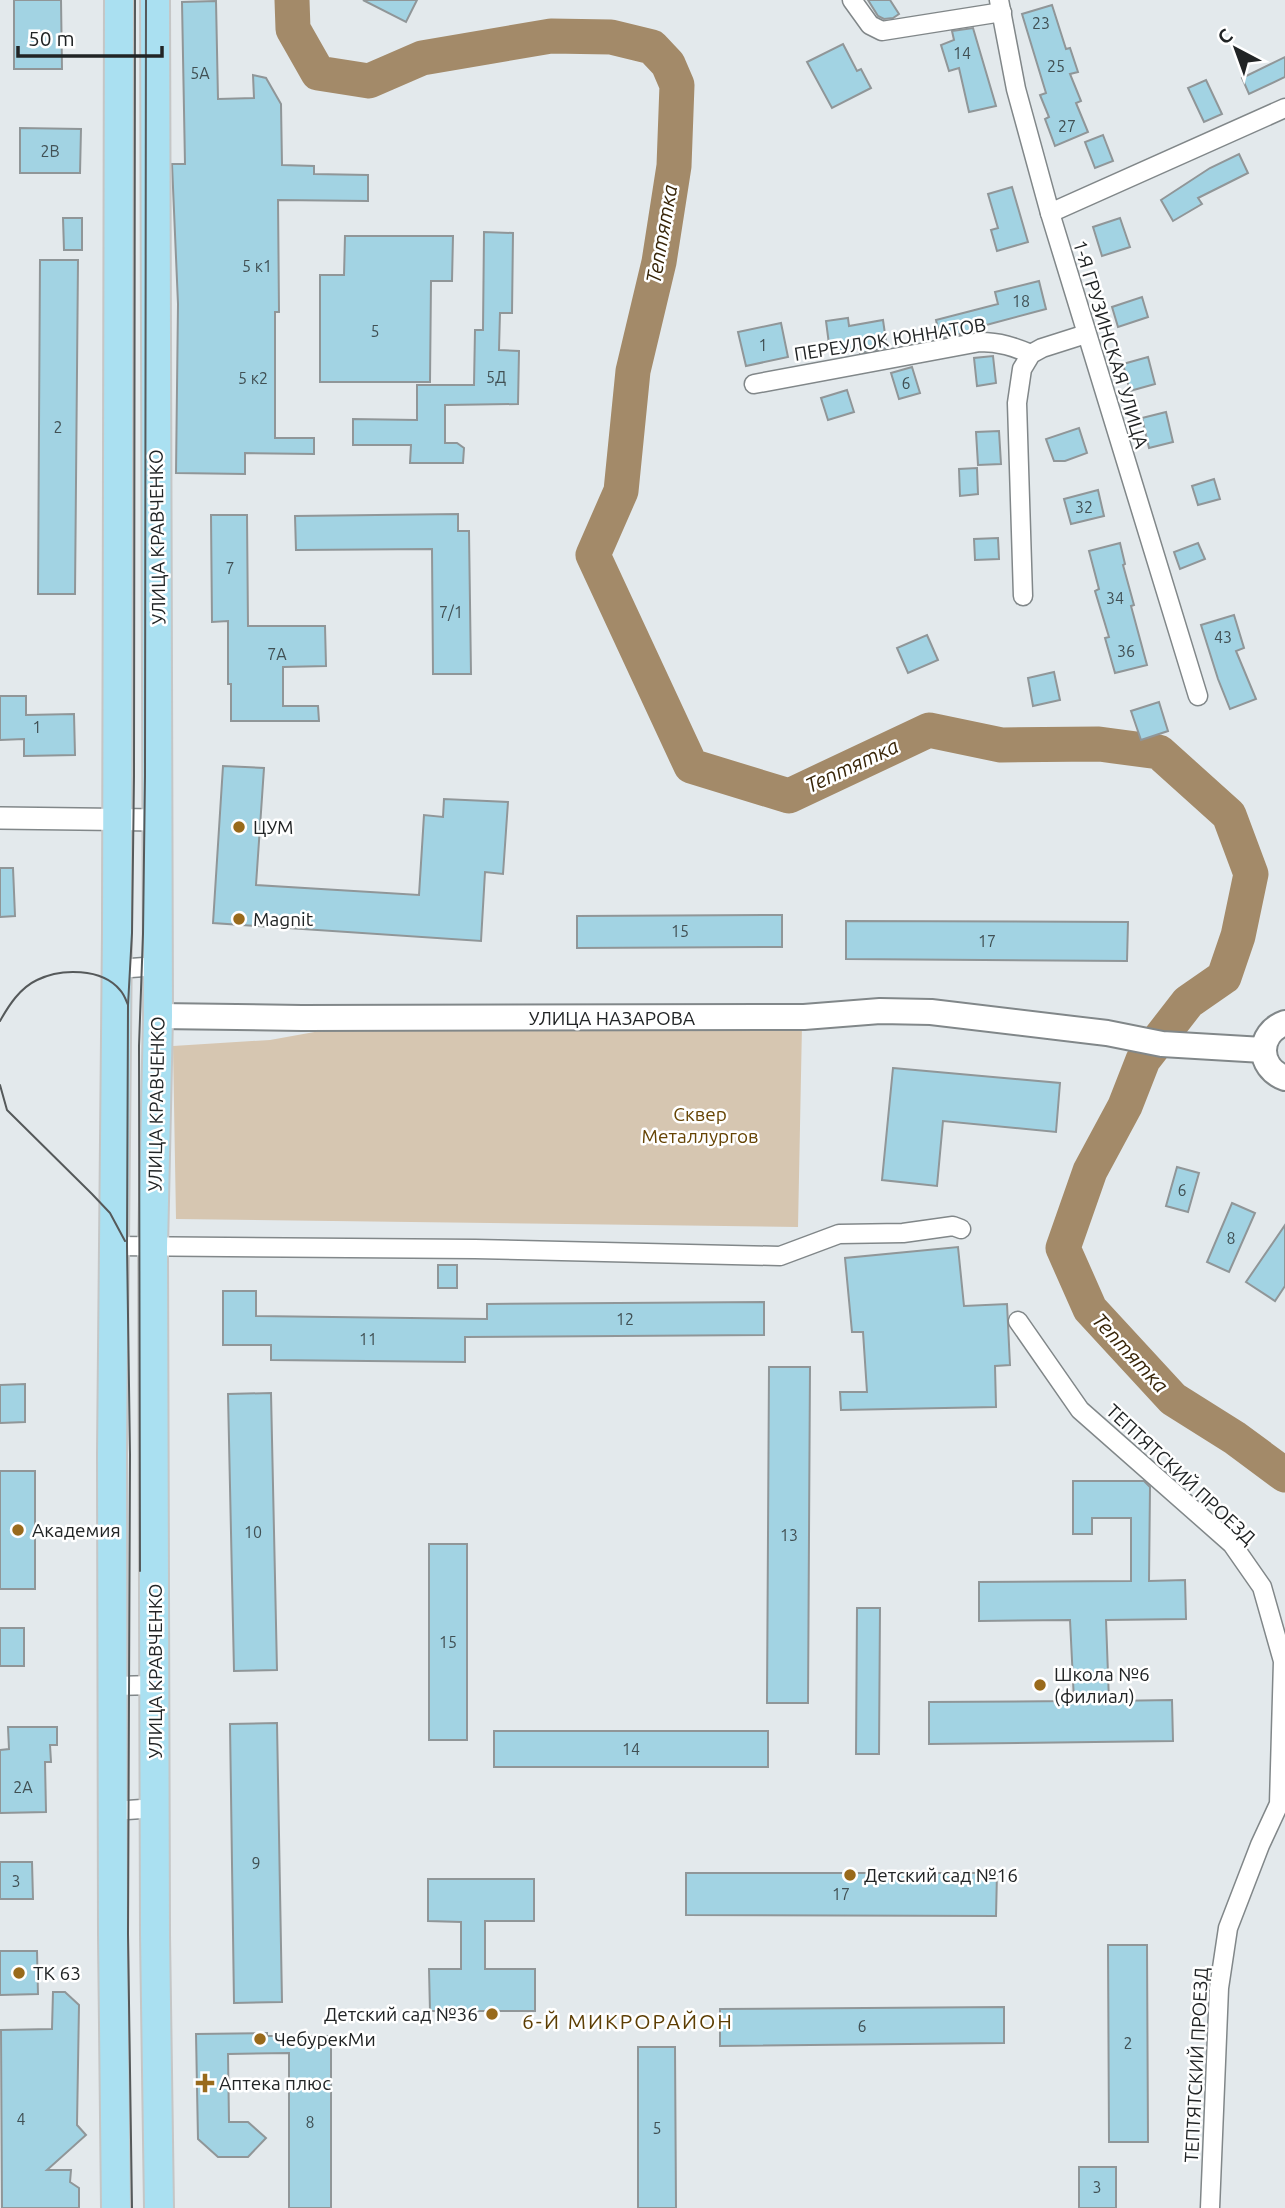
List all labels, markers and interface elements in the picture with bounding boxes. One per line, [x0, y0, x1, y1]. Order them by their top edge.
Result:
scale bar [18, 14, 161, 58]
house number: 23 [1032, 14, 1050, 32]
north arrow [1201, 14, 1271, 84]
text: С [1213, 24, 1237, 48]
text: 50 m [28, 26, 75, 50]
house number: 14 [953, 44, 971, 62]
house number: 25 [1047, 57, 1065, 75]
house number: 5А [190, 64, 210, 82]
house number: 27 [1058, 117, 1076, 135]
house number: 2В [40, 142, 60, 160]
water label: Тептятка [641, 183, 682, 285]
street label: 1-Я ГРУЗИНСКАЯ УЛИЦА [1069, 237, 1153, 451]
house number: 5 к1 [242, 257, 272, 275]
house number: 18 [1012, 292, 1030, 310]
street label: ПЕРЕУЛОК ЮННАТОВ [792, 313, 988, 365]
house number: 5 [370, 322, 380, 340]
house number: 1 [758, 336, 768, 354]
house number: 5Д [486, 368, 506, 386]
house number: 5 к2 [238, 369, 268, 387]
house number: 6 [901, 374, 911, 392]
house number: 2 [53, 418, 63, 436]
street label: УЛИЦА КРАВЧЕНКО [144, 449, 170, 625]
house number: 32 [1075, 498, 1093, 516]
house number: 7 [225, 559, 235, 577]
house number: 34 [1106, 589, 1124, 607]
house number: 7/1 [439, 603, 463, 621]
house number: 43 [1214, 628, 1232, 646]
house number: 36 [1117, 642, 1135, 660]
house number: 7А [267, 645, 287, 663]
house number: 1 [32, 718, 42, 736]
water label: Тептятка [801, 733, 902, 797]
place label: ЦУМ [253, 816, 294, 838]
marker: ЦУМ [231, 819, 247, 835]
place label: Magnit [253, 908, 314, 930]
marker: Magnit [231, 911, 247, 927]
house number: 15 [671, 922, 689, 940]
house number: 17 [978, 932, 996, 950]
street label: УЛИЦА НАЗАРОВА [529, 1007, 696, 1029]
street label: УЛИЦА КРАВЧЕНКО [143, 1016, 169, 1192]
park label: Сквер Металлургов [642, 1103, 758, 1147]
house number: 6 [1177, 1181, 1187, 1199]
house number: 8 [1226, 1229, 1236, 1247]
water label: Тептятка [1088, 1308, 1174, 1397]
house number: 12 [616, 1310, 634, 1328]
house number: 11 [359, 1330, 377, 1348]
street label: ТЕПТЯТСКИЙ ПРОЕЗД [1102, 1399, 1260, 1549]
place label: Академия [32, 1519, 121, 1541]
marker: Академия [10, 1522, 26, 1538]
house number: 10 [244, 1523, 262, 1541]
house number: 13 [780, 1526, 798, 1544]
street label: УЛИЦА КРАВЧЕНКО [144, 1583, 166, 1759]
house number: 15 [439, 1633, 457, 1651]
place label: Школа №6 (филиал) [1054, 1663, 1150, 1707]
marker: Школа №6 (филиал) [1032, 1677, 1048, 1693]
house number: 14 [622, 1740, 640, 1758]
house number: 2А [13, 1778, 33, 1796]
house number: 9 [251, 1854, 261, 1872]
place label: Детский сад №16 [864, 1864, 1018, 1886]
marker: Детский сад №16 [842, 1867, 858, 1883]
house number: 3 [11, 1872, 21, 1890]
house number: 17 [832, 1885, 850, 1903]
place label: ТК 63 [33, 1962, 81, 1984]
marker: ТК 63 [11, 1965, 27, 1981]
street label: ТЕПТЯТСКИЙ ПРОЕЗД [1180, 1967, 1212, 2163]
place label: Детский сад №36 [324, 2003, 478, 2025]
marker: Детский сад №36 [484, 2006, 500, 2022]
district label: 6-Й МИКРОРАЙОН [522, 2009, 734, 2033]
house number: 6 [857, 2017, 867, 2035]
place label: ЧебурекМи [274, 2028, 376, 2050]
marker: ЧебурекМи [252, 2031, 268, 2047]
house number: 2 [1123, 2034, 1133, 2052]
place label: Аптека плюс [219, 2072, 331, 2094]
marker: Аптека плюс [197, 2075, 213, 2091]
house number: 4 [16, 2110, 26, 2128]
house number: 8 [305, 2113, 315, 2131]
house number: 5 [652, 2119, 662, 2137]
house number: 3 [1092, 2178, 1102, 2196]

